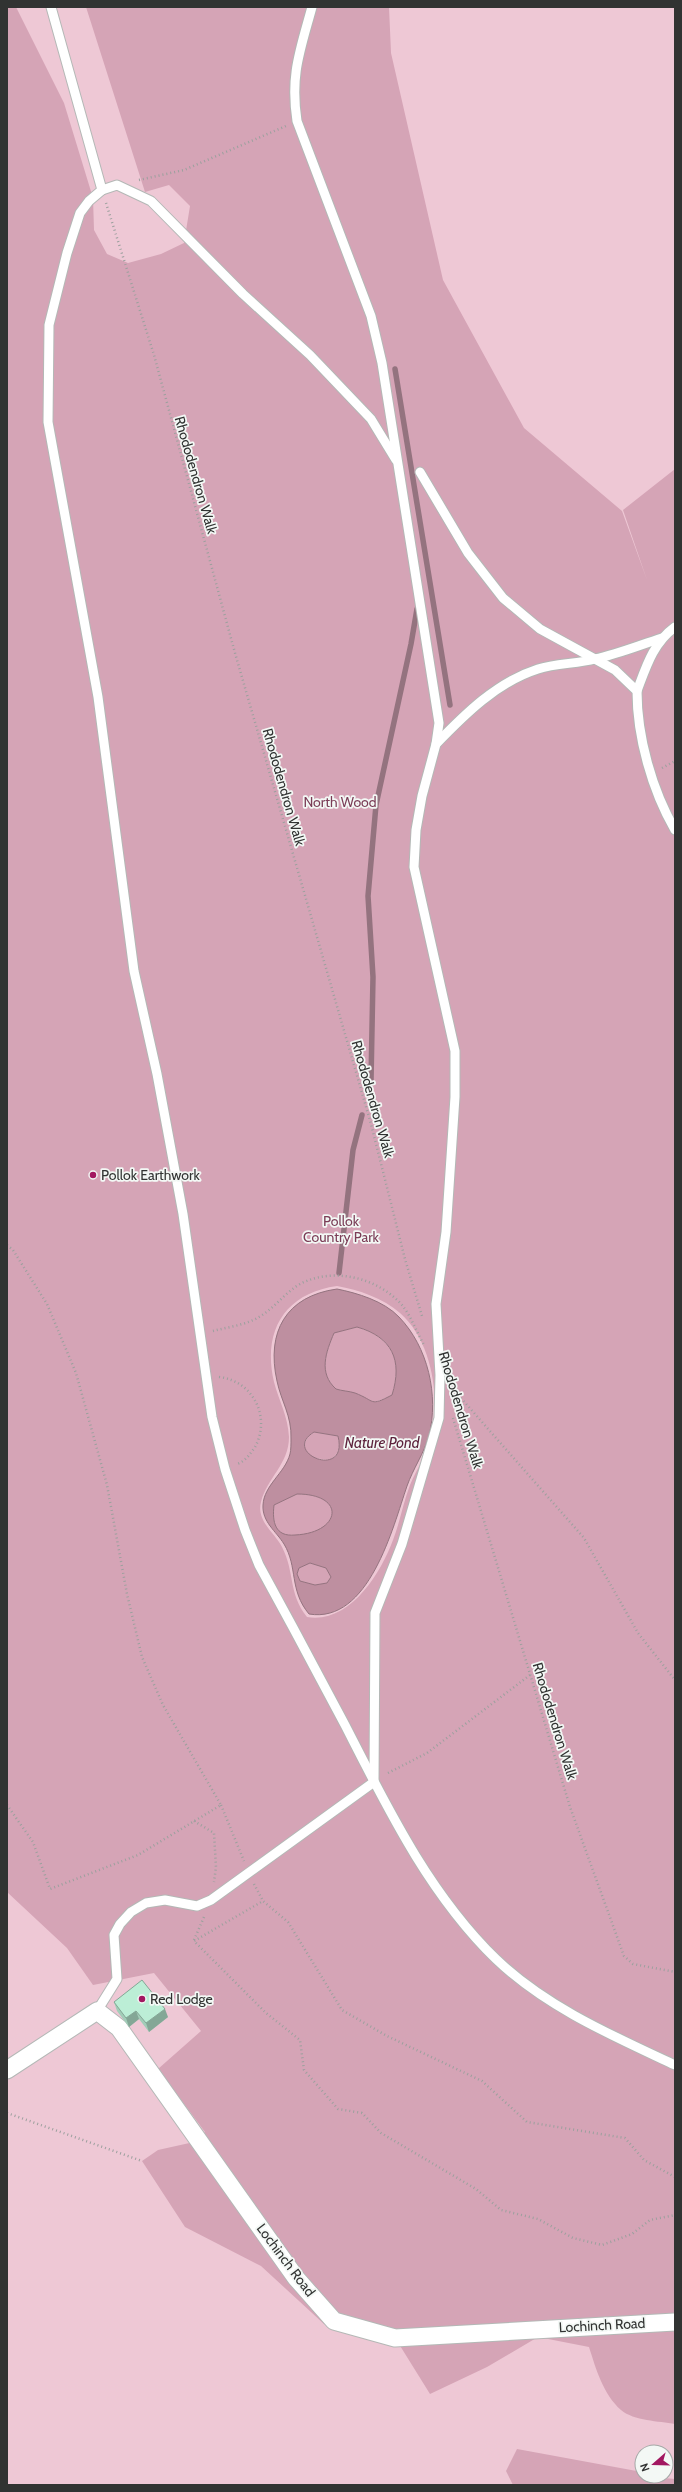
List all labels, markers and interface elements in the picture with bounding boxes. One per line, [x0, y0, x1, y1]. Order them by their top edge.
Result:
street label: Rhododendron Walk [171, 414, 222, 537]
street label: Rhododendron Walk [259, 726, 310, 849]
park label: North Wood [303, 793, 377, 811]
street label: Rhododendron Walk [348, 1038, 399, 1161]
place label: Pollok Earthwork [101, 1166, 200, 1184]
marker: Pollok Earthwork [88, 1170, 98, 1180]
park label: Pollok Country Park [303, 1212, 380, 1246]
street label: Rhododendron Walk [435, 1349, 488, 1471]
water label: Nature Pond [344, 1434, 421, 1452]
street label: Rhododendron Walk [529, 1660, 582, 1782]
place label: Red Lodge [150, 1990, 213, 2008]
marker: Red Lodge [137, 1994, 147, 2004]
street label: Lochinch Road [253, 2220, 319, 2300]
street label: Lochinch Road [558, 2314, 646, 2336]
north arrow [634, 2444, 674, 2484]
text: N [637, 2461, 653, 2473]

